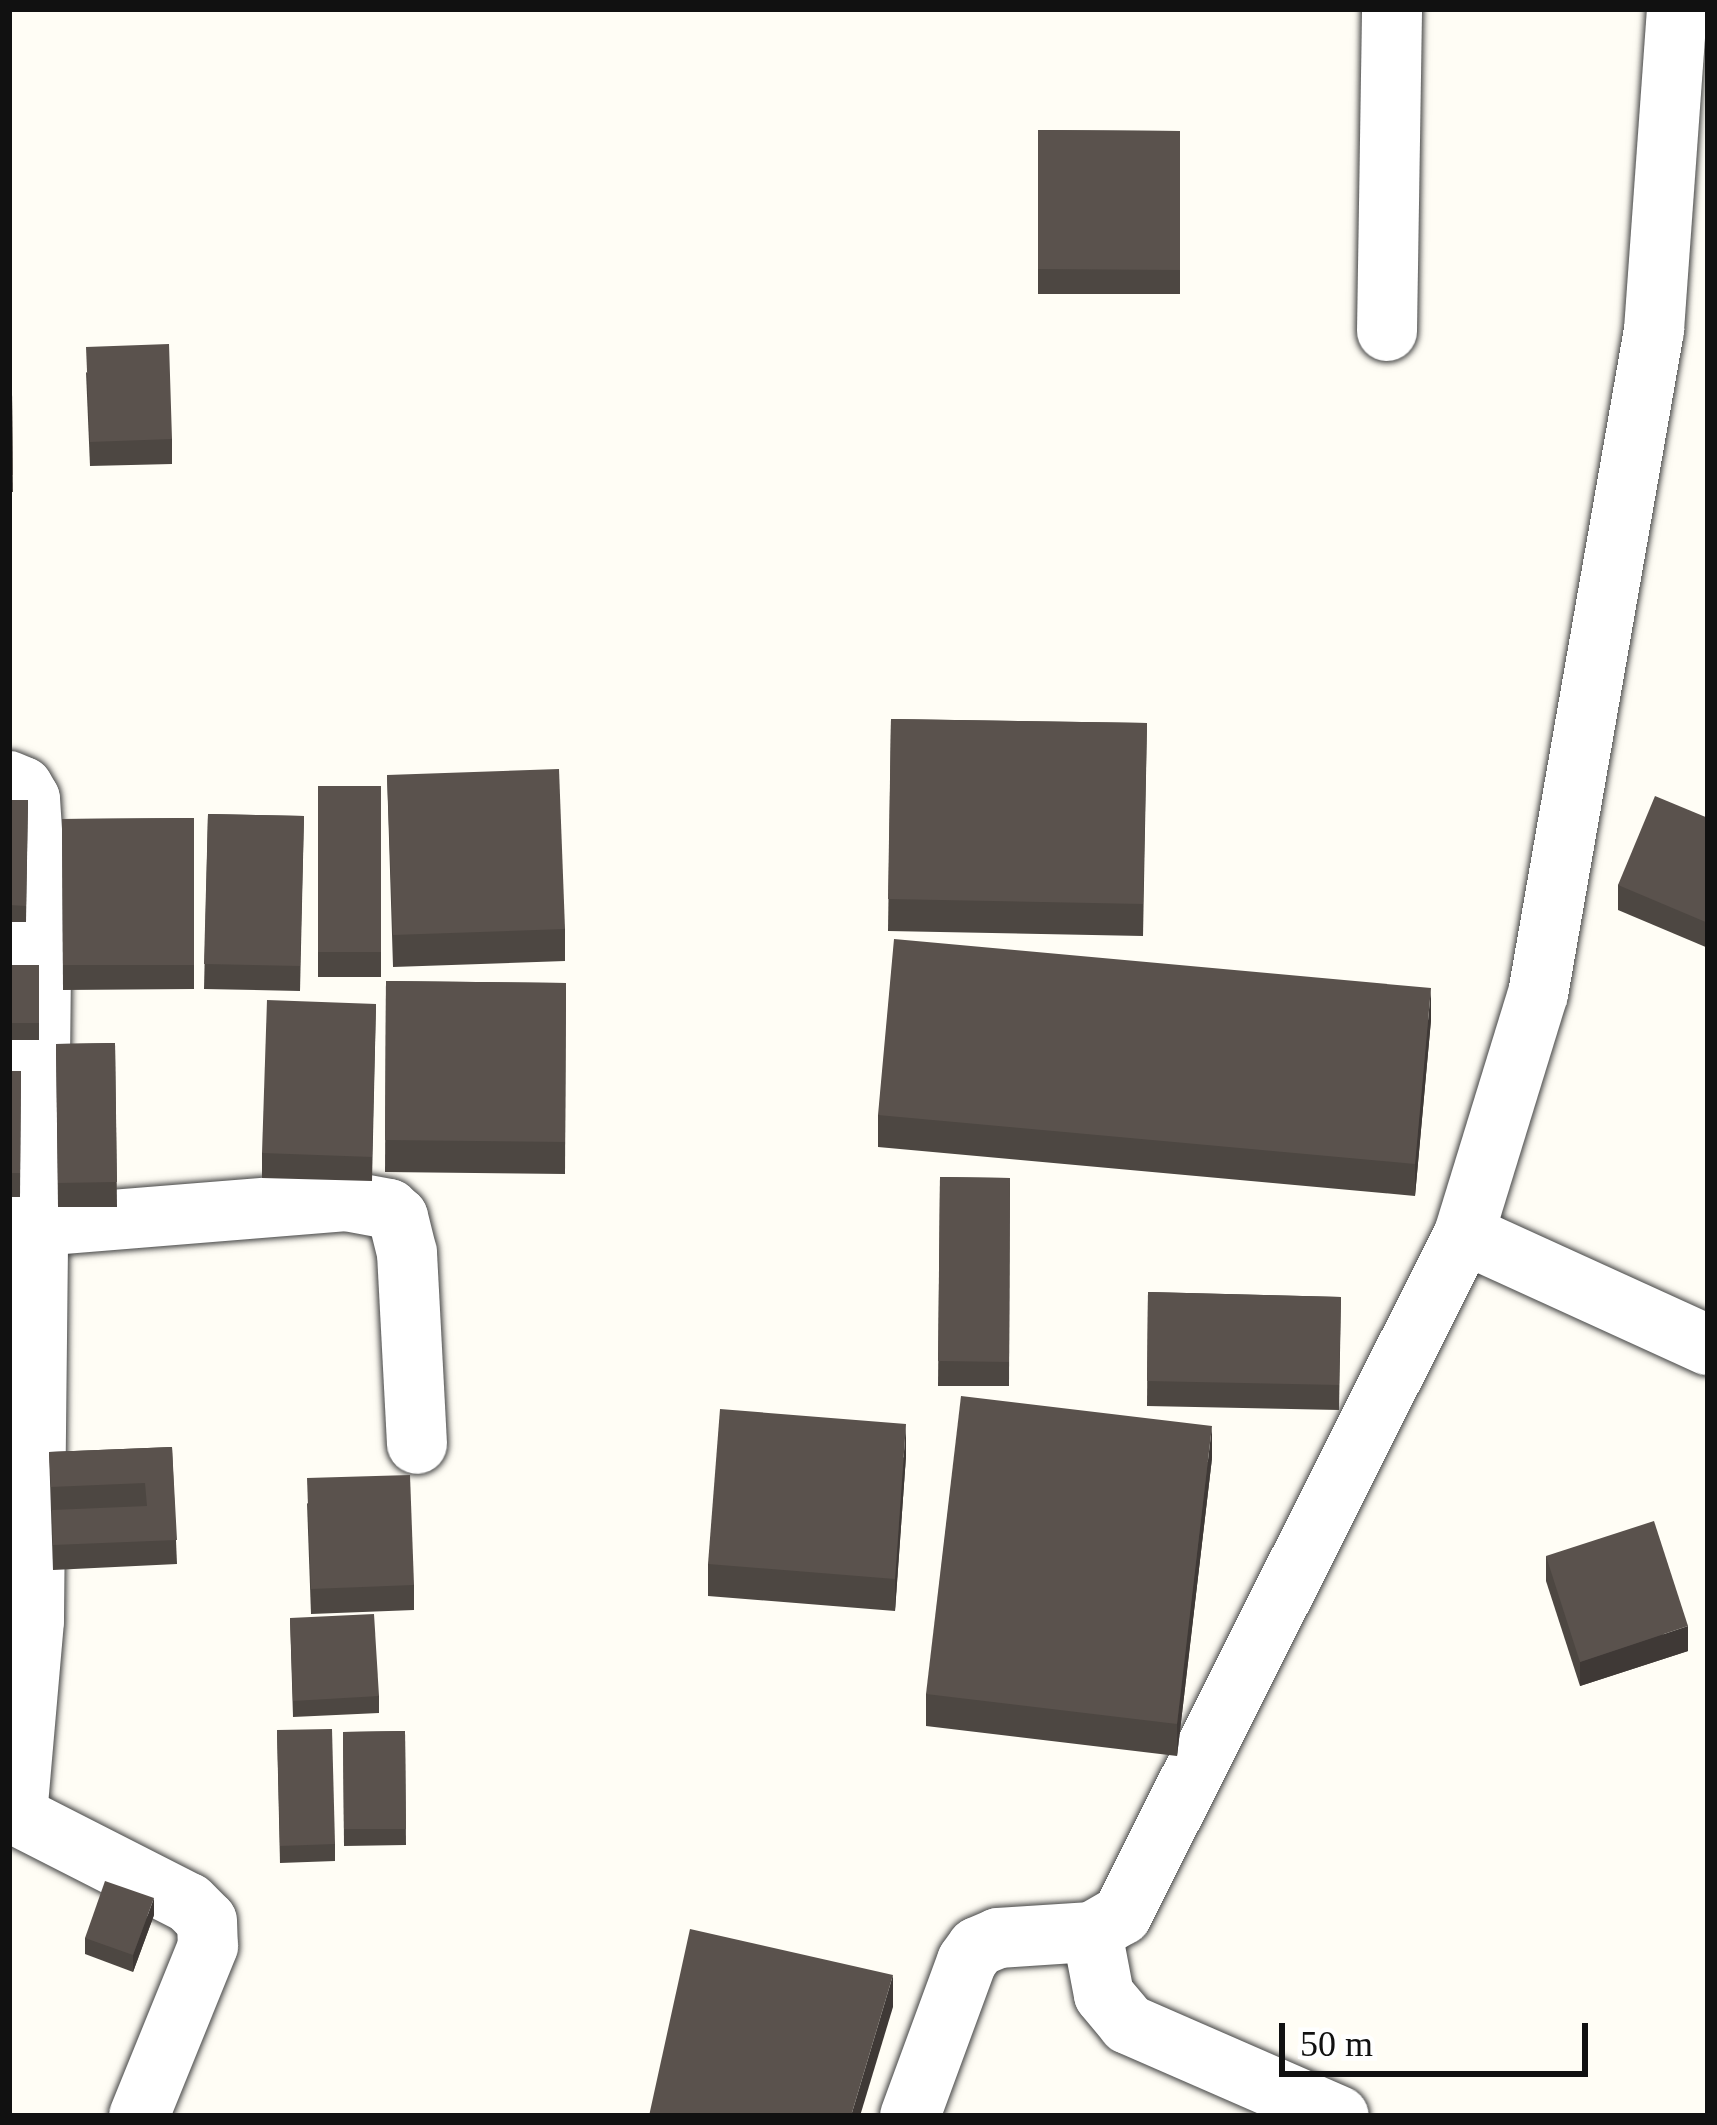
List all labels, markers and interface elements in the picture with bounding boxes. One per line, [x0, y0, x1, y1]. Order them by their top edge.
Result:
scale bar [1285, 1999, 1594, 2073]
text: 50 m [1300, 2024, 1373, 2064]

